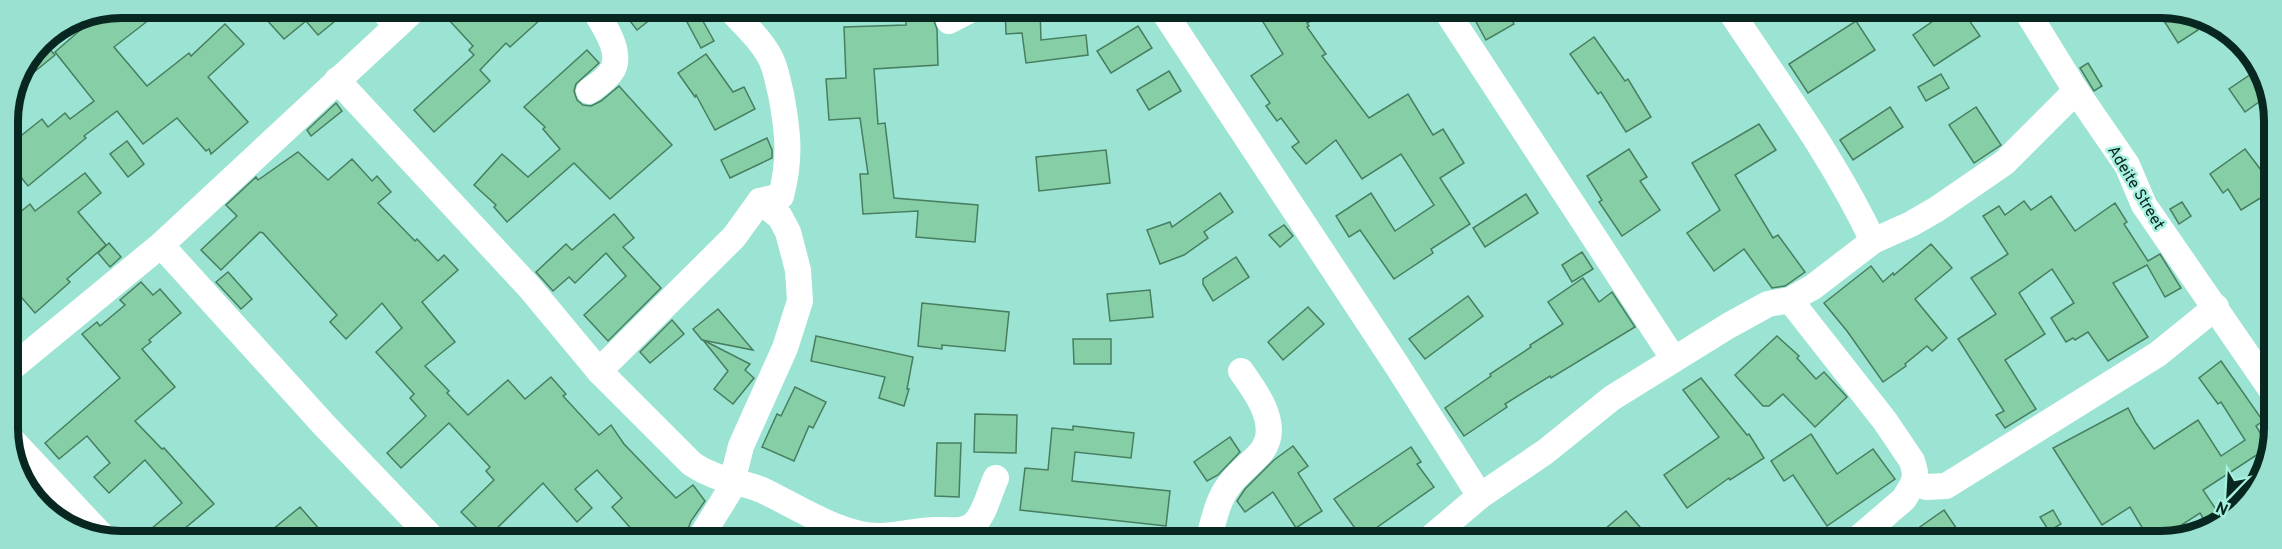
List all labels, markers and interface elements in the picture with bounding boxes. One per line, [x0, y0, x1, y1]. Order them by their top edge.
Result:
street label: Adeite Street [2102, 142, 2168, 234]
north arrow [2198, 465, 2258, 525]
text: N [2213, 495, 2232, 518]

